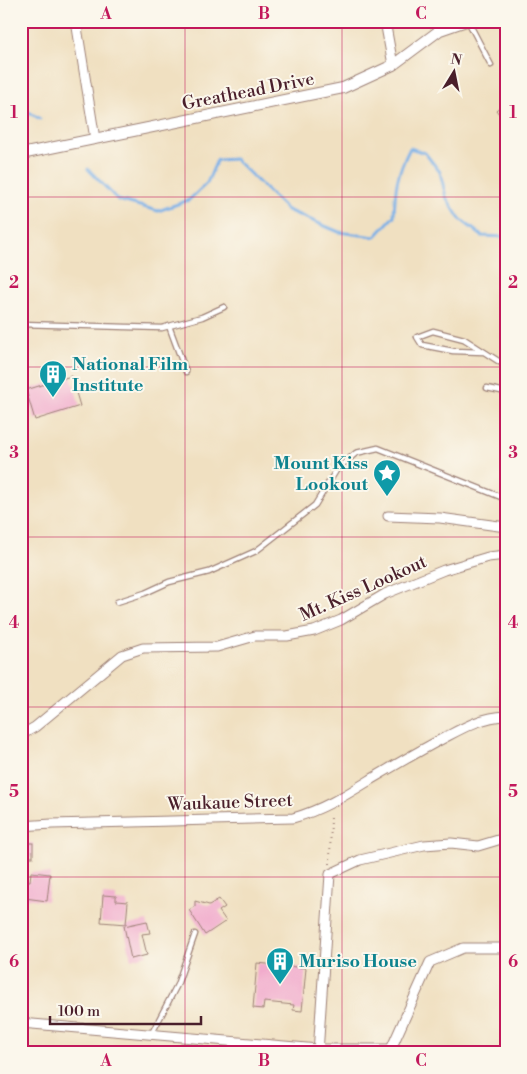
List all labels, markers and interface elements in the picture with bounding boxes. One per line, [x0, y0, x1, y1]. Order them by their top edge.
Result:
text: A [99, 4, 112, 24]
text: B [258, 4, 270, 24]
text: C [415, 4, 427, 24]
north arrow [430, 48, 480, 98]
text: N [449, 50, 463, 70]
street label: Greathead Drive [180, 67, 316, 116]
text: 1 [10, 103, 18, 123]
text: 1 [509, 103, 517, 123]
text: 2 [9, 273, 19, 293]
text: 2 [508, 273, 518, 293]
place label: National Film Institute [72, 353, 189, 397]
building icon: National Film Institute [38, 359, 68, 398]
text: 3 [9, 443, 19, 463]
text: 3 [508, 443, 518, 463]
place label: Mount Kiss Lookout [274, 452, 369, 496]
place icon: Mount Kiss Lookout [372, 458, 402, 497]
street label: Mt. Kiss Lookout [296, 550, 431, 627]
text: 4 [9, 613, 20, 633]
text: 4 [508, 613, 519, 633]
text: 5 [9, 782, 19, 802]
text: 5 [508, 782, 518, 802]
street label: Waukaue Street [166, 789, 294, 816]
building icon: Muriso House [265, 946, 295, 985]
place label: Muriso House [299, 950, 417, 973]
text: 6 [9, 952, 19, 972]
text: 6 [508, 952, 518, 972]
scale bar [50, 994, 201, 1026]
text: 100 m [58, 1002, 100, 1021]
text: A [99, 1051, 112, 1071]
text: B [258, 1051, 270, 1071]
text: C [415, 1051, 427, 1071]

